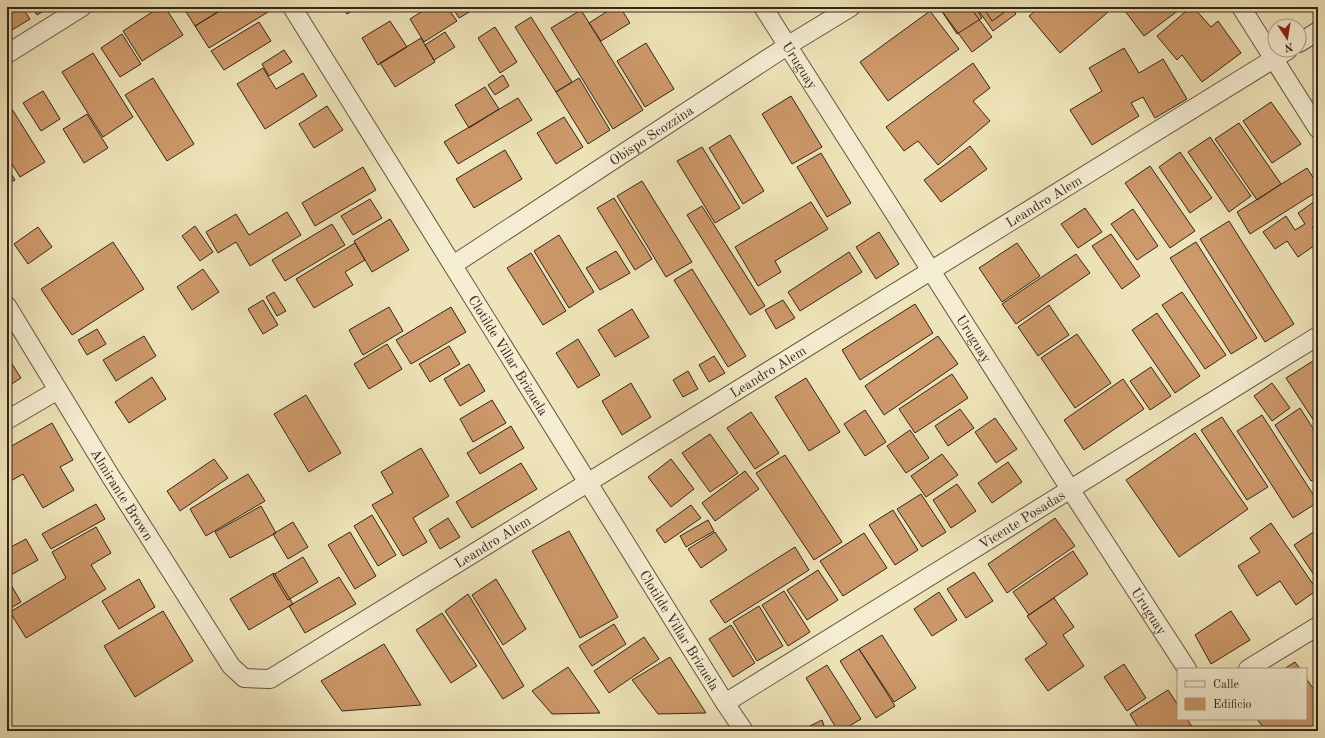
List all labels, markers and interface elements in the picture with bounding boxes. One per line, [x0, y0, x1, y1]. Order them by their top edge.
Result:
north arrow [1267, 18, 1307, 58]
street label: Uruguay [779, 39, 820, 92]
text: N [1283, 40, 1294, 53]
street label: Obispo Scozzina [607, 103, 696, 168]
street label: Leandro Alem [1004, 173, 1084, 231]
street label: Clotilde Villar Brizuela [465, 293, 550, 418]
street label: Uruguay [953, 313, 994, 366]
street label: Leandro Alem [728, 344, 809, 401]
street label: Almirante Brown [88, 447, 156, 544]
street label: Vicente Posadas [977, 488, 1068, 552]
street label: Leandro Alem [452, 514, 533, 571]
street label: Clotilde Villar Brizuela [636, 568, 721, 693]
street label: Uruguay [1128, 585, 1169, 638]
legend [1177, 668, 1307, 720]
text: Calle [1213, 679, 1239, 691]
text: Edificio [1213, 699, 1252, 711]

